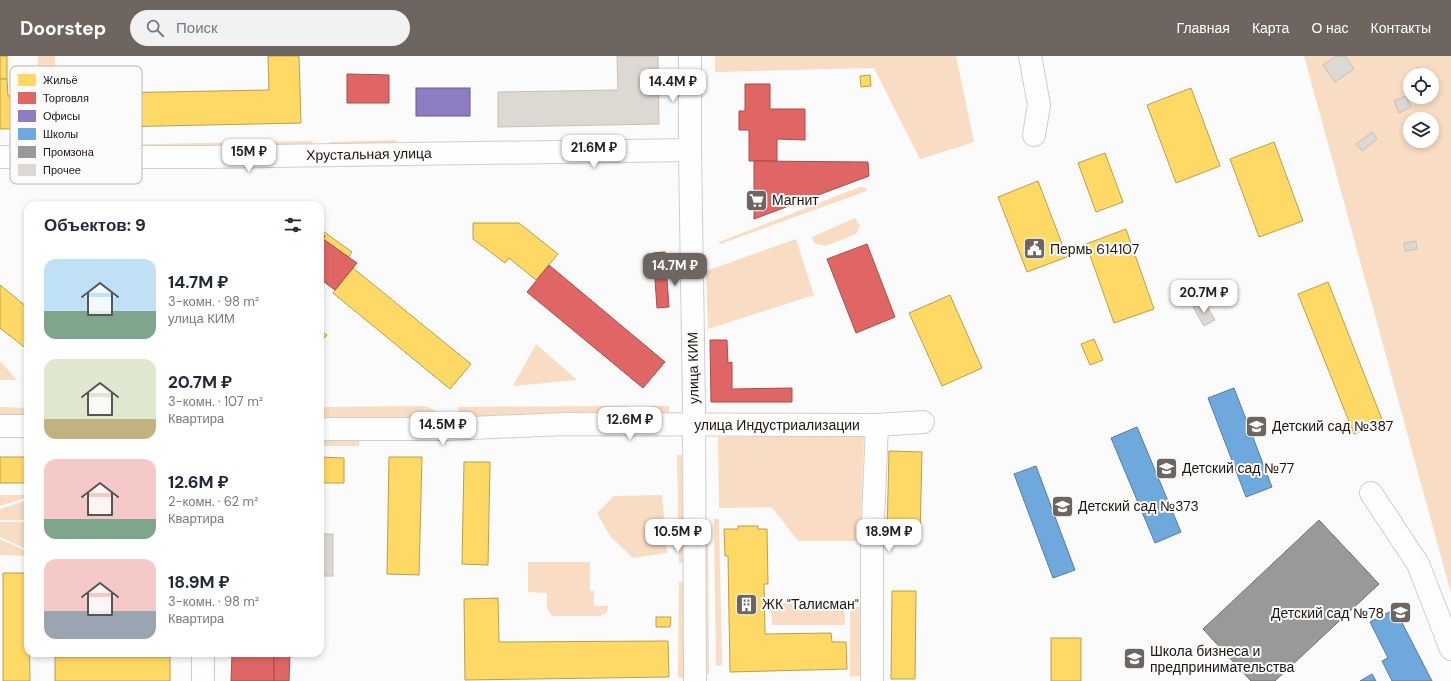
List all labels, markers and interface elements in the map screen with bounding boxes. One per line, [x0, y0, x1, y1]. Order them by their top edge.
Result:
search box [130, 10, 410, 46]
text: Doorstep [20, 16, 106, 41]
icon: search [144, 17, 166, 39]
text: Поиск [176, 18, 218, 38]
text: Главная [1177, 19, 1230, 37]
text: Карта [1252, 19, 1289, 37]
text: О нас [1311, 19, 1349, 37]
text: Контакты [1371, 19, 1431, 37]
legend [10, 66, 142, 184]
map controls [1403, 68, 1439, 148]
button: locate [1403, 68, 1439, 104]
pin: 14.4M ₽ [636, 69, 710, 103]
text: Жильё [43, 73, 78, 87]
text: 14.4M ₽ [649, 73, 697, 90]
text: Торговля [43, 91, 89, 105]
text: Офисы [43, 109, 80, 123]
button: layers [1403, 112, 1439, 148]
text: Школы [43, 127, 78, 141]
pin: 21.6M ₽ [557, 135, 631, 169]
pin: 15M ₽ [221, 139, 277, 173]
text: 21.6M ₽ [571, 139, 617, 156]
text: 15M ₽ [231, 143, 267, 160]
street label: Хрустальная улица [306, 144, 432, 164]
text: Промзона [43, 145, 95, 159]
text: Прочее [43, 163, 81, 177]
supermarket icon: Магнит [743, 187, 769, 213]
place label: Магнит [772, 191, 819, 209]
text: Объектов: 9 [44, 214, 146, 236]
icon: filters [282, 214, 304, 236]
public building icon: Пермь 614107 [1021, 236, 1047, 262]
place label: Пермь 614107 [1050, 240, 1139, 258]
pin: 14.7M ₽ [638, 253, 712, 287]
text: 14.7M ₽ [652, 257, 698, 274]
text: 14.7M ₽ [168, 271, 228, 293]
icon: home [76, 275, 124, 323]
pin: 20.7M ₽ [1167, 280, 1241, 314]
text: 20.7M ₽ [1179, 284, 1229, 301]
text: 3-комн. · 98 m² [168, 293, 259, 310]
text: улица КИМ [168, 310, 235, 327]
street label: улица КИМ [683, 332, 703, 404]
text: 20.7M ₽ [168, 371, 232, 393]
icon: home [76, 375, 124, 423]
text: 3-комн. · 107 m² [168, 393, 263, 410]
pin: 12.6M ₽ [593, 407, 667, 441]
text: Квартира [168, 410, 224, 427]
text: 12.6M ₽ [607, 411, 653, 428]
pin: 14.5M ₽ [406, 412, 480, 446]
school or university icon: Детский сад №387 [1244, 413, 1270, 439]
text: 14.5M ₽ [419, 416, 467, 433]
street label: улица Индустриализации [694, 416, 860, 434]
place label: Детский сад №387 [1272, 417, 1393, 435]
school or university icon: Детский сад №77 [1153, 455, 1179, 481]
place label: Детский сад №77 [1182, 459, 1294, 477]
text: 12.6M ₽ [168, 471, 229, 493]
icon: home [76, 475, 124, 523]
text: 2-комн. · 62 m² [168, 493, 258, 510]
school or university icon: Детский сад №373 [1049, 493, 1075, 519]
place label: Детский сад №373 [1078, 497, 1199, 515]
text: Квартира [168, 510, 224, 527]
pin: 10.5M ₽ [641, 519, 715, 553]
pin: 18.9M ₽ [852, 519, 926, 553]
text: 10.5M ₽ [654, 523, 702, 540]
text: 18.9M ₽ [865, 523, 913, 540]
text: 18.9M ₽ [168, 571, 230, 593]
icon: home [76, 575, 124, 623]
building icon: ЖК "Талисман" [734, 591, 760, 617]
text: 3-комн. · 98 m² [168, 593, 259, 610]
place label: ЖК "Талисман" [762, 595, 859, 613]
school or university icon: Детский сад №78 [1387, 600, 1413, 626]
place label: Детский сад №78 [1271, 604, 1384, 622]
text: Квартира [168, 610, 224, 627]
place label: Школа бизнеса и предпринимательства [1150, 642, 1295, 676]
school or university icon: Школа бизнеса и предпринимательства [1122, 646, 1148, 672]

